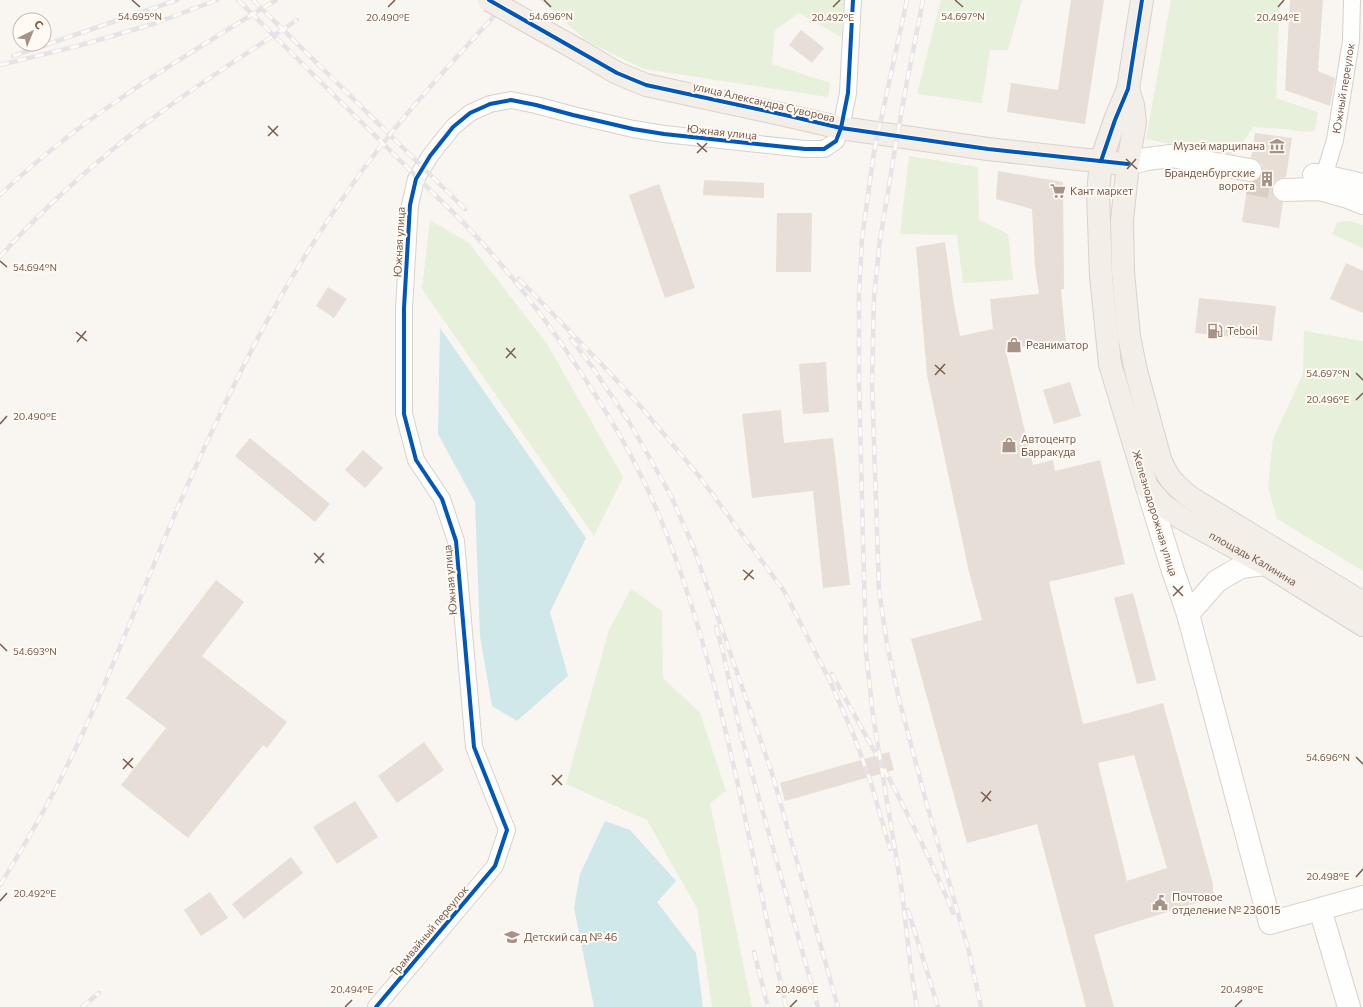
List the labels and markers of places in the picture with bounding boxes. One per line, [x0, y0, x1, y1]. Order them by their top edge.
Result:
museum icon: Музей марципана [1268, 137, 1286, 155]
place label: Музей марципана [1173, 139, 1265, 152]
place label: Бранденбургские ворота [1164, 166, 1255, 192]
building icon: Бранденбургские ворота [1258, 170, 1276, 188]
supermarket icon: Кант маркет [1049, 182, 1067, 200]
place label: Кант маркет [1070, 184, 1133, 197]
fuel station icon: Teboil [1206, 322, 1224, 340]
place label: Teboil [1227, 324, 1258, 337]
shop icon: Реаниматор [1005, 336, 1023, 354]
place label: Реаниматор [1026, 338, 1088, 351]
place label: Автоцентр Барракуда [1021, 432, 1076, 458]
shop icon: Автоцентр Барракуда [1000, 436, 1018, 454]
place label: Почтовое отделение № 236015 [1172, 890, 1281, 916]
public building icon: Почтовое отделение № 236015 [1151, 894, 1169, 912]
school or university icon: Детский сад № 46 [503, 928, 521, 946]
place label: Детский сад № 46 [524, 930, 618, 943]

